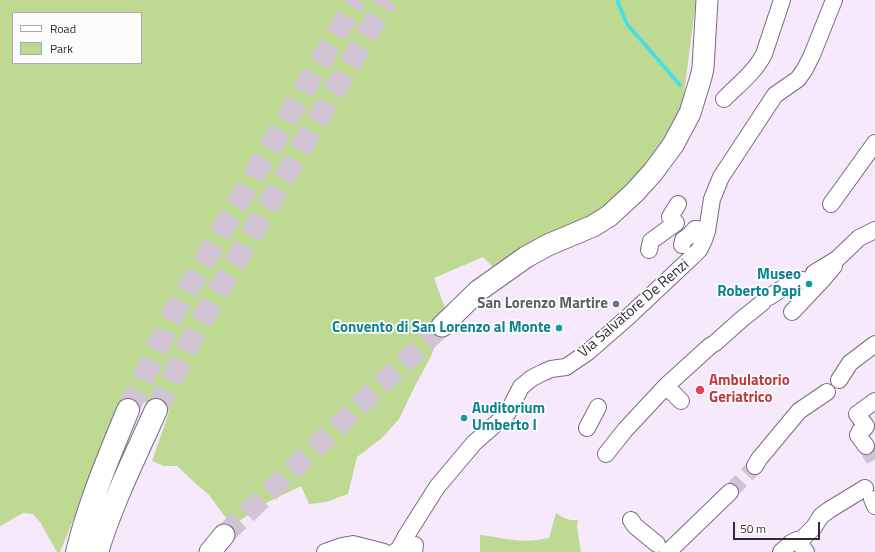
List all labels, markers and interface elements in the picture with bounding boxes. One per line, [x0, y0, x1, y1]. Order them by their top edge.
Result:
legend [12, 12, 142, 64]
text: Road [50, 19, 76, 38]
text: Park [50, 39, 73, 58]
street label: Via Salvatore De Renzi [575, 256, 693, 362]
place label: Museo Roberto Papi [717, 266, 801, 301]
marker: Museo Roberto Papi [804, 279, 814, 289]
place label: San Lorenzo Martire [477, 295, 608, 313]
marker: San Lorenzo Martire [611, 299, 621, 309]
place label: Convento di San Lorenzo al Monte [332, 319, 551, 337]
marker: Convento di San Lorenzo al Monte [554, 323, 564, 333]
place label: Ambulatorio Geriatrico [709, 372, 790, 407]
marker: Ambulatorio Geriatrico [694, 384, 706, 396]
place label: Auditorium Umberto I [472, 400, 545, 435]
marker: Auditorium Umberto I [459, 413, 469, 423]
scale bar [735, 514, 822, 540]
text: 50 m [740, 519, 766, 538]

